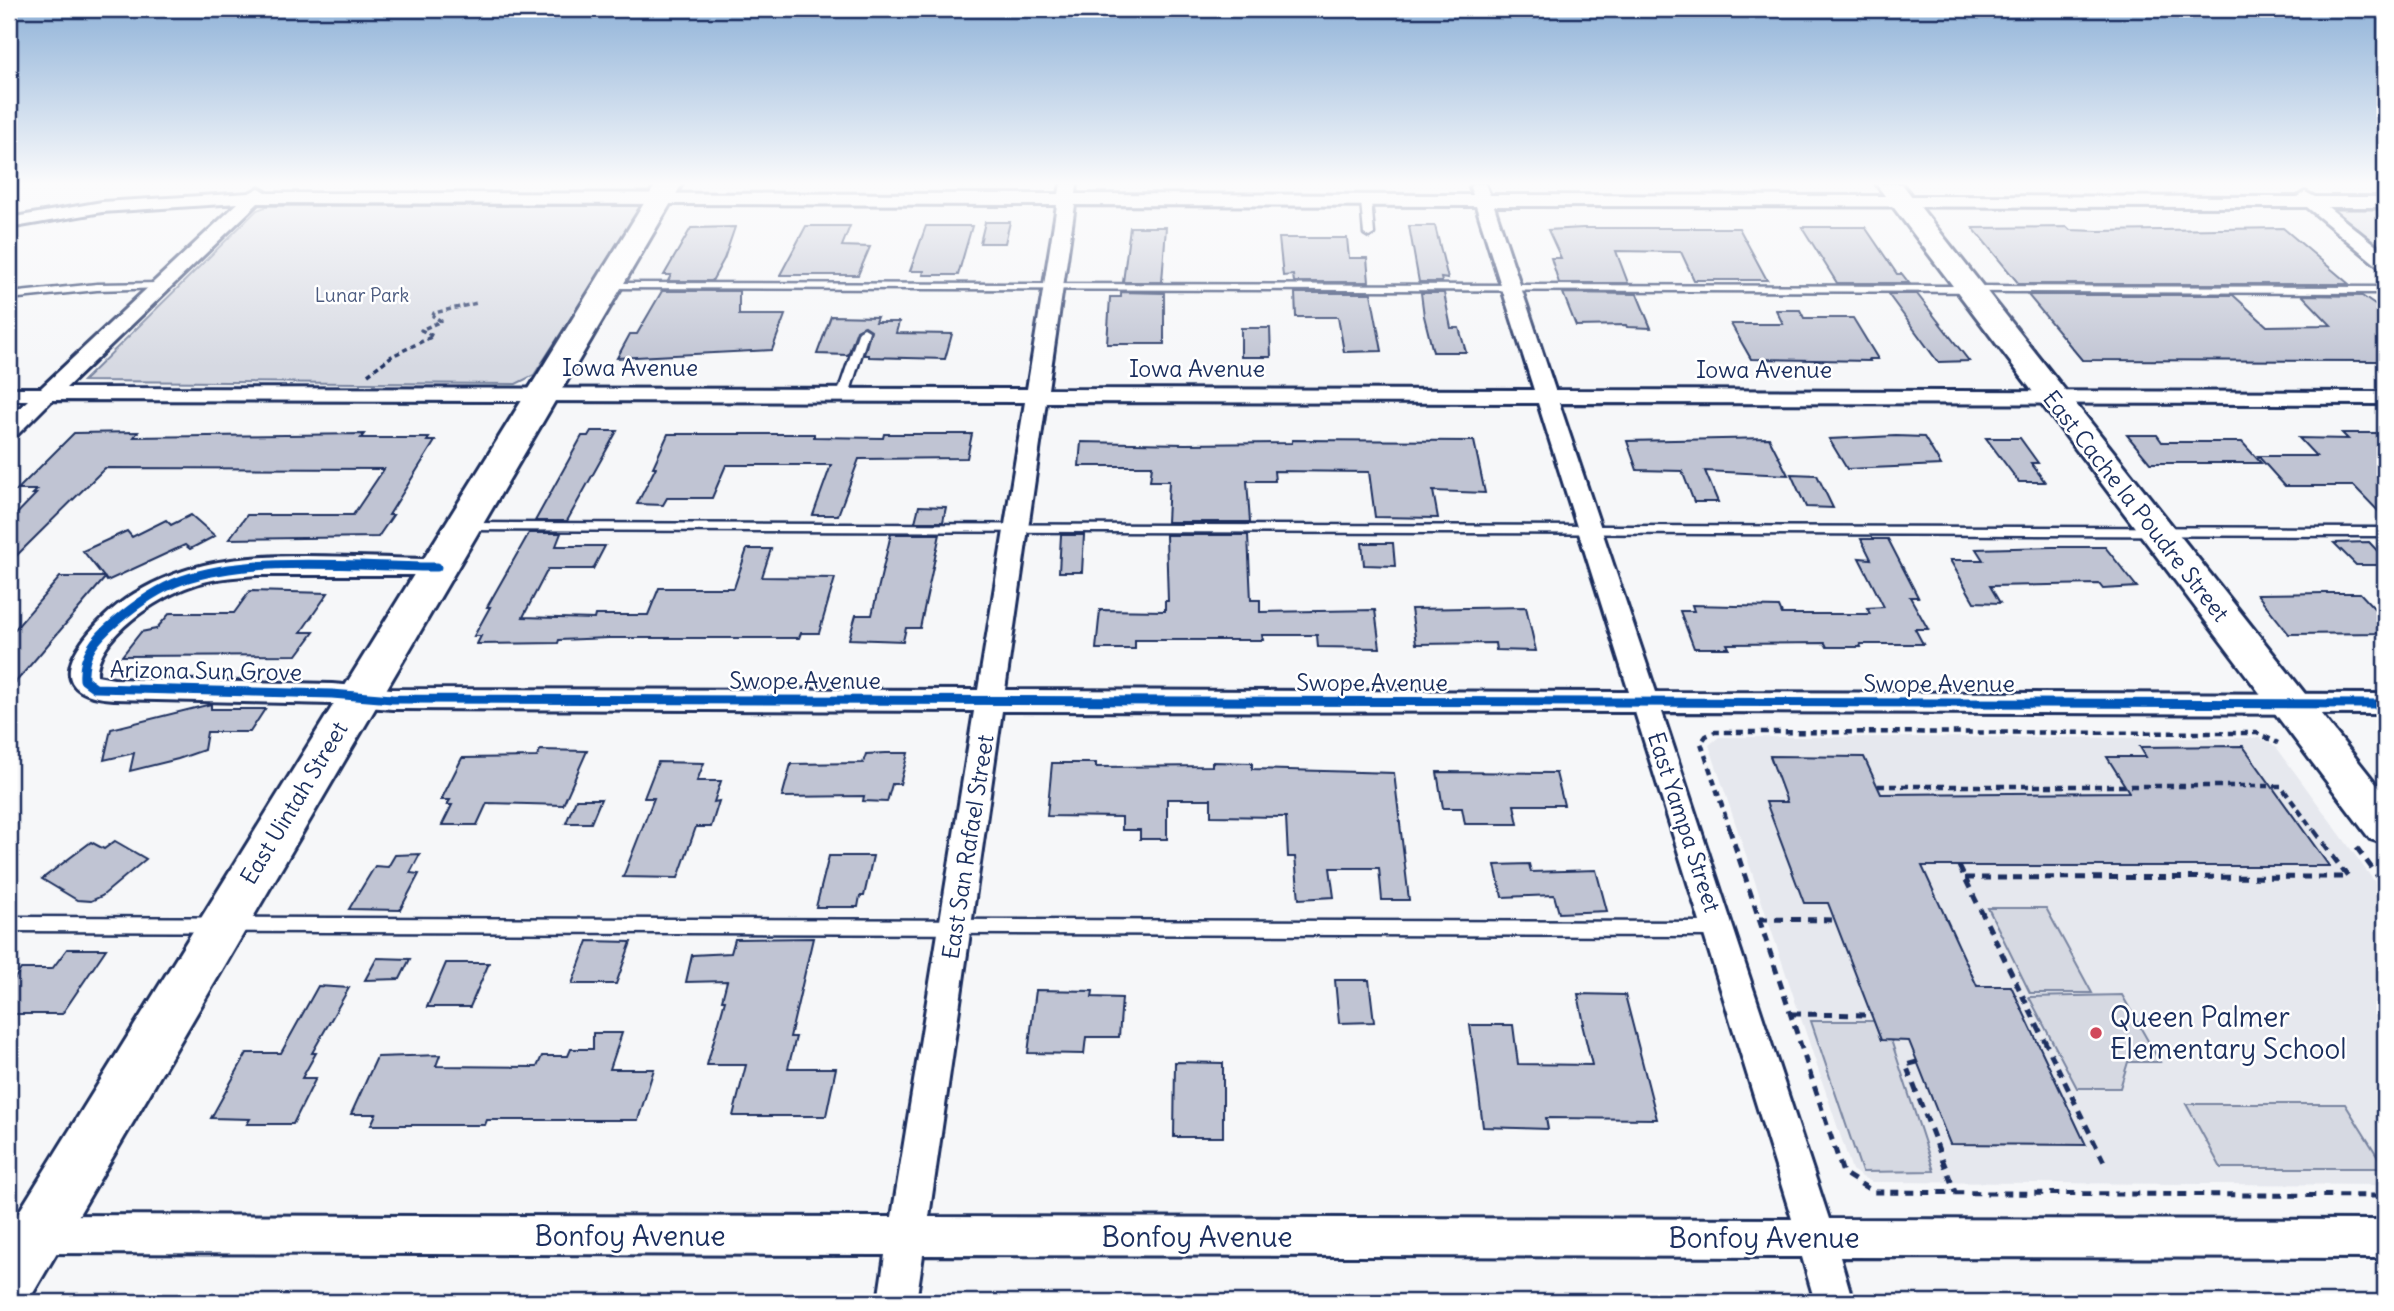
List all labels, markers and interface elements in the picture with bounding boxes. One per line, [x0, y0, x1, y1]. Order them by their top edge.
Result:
park label: Lunar Park [315, 283, 410, 307]
street label: Iowa Avenue [562, 353, 698, 382]
street label: Iowa Avenue [1129, 354, 1265, 383]
street label: Iowa Avenue [1696, 355, 1832, 384]
street label: East Cache la Poudre Street [2037, 384, 2236, 627]
street label: Arizona Sun Grove [110, 654, 302, 687]
street label: Swope Avenue [729, 666, 881, 695]
street label: Swope Avenue [1296, 668, 1448, 697]
street label: Swope Avenue [1863, 669, 2015, 698]
street label: East Uintah Street [234, 716, 354, 889]
street label: East Yampa Street [1642, 728, 1727, 916]
street label: East San Rafael Street [935, 732, 1000, 961]
place label: Queen Palmer Elementary School [2110, 999, 2347, 1067]
marker: Queen Palmer Elementary School [2088, 1025, 2104, 1041]
street label: Bonfoy Avenue [534, 1218, 726, 1254]
street label: Bonfoy Avenue [1101, 1219, 1293, 1255]
street label: Bonfoy Avenue [1668, 1220, 1860, 1256]

